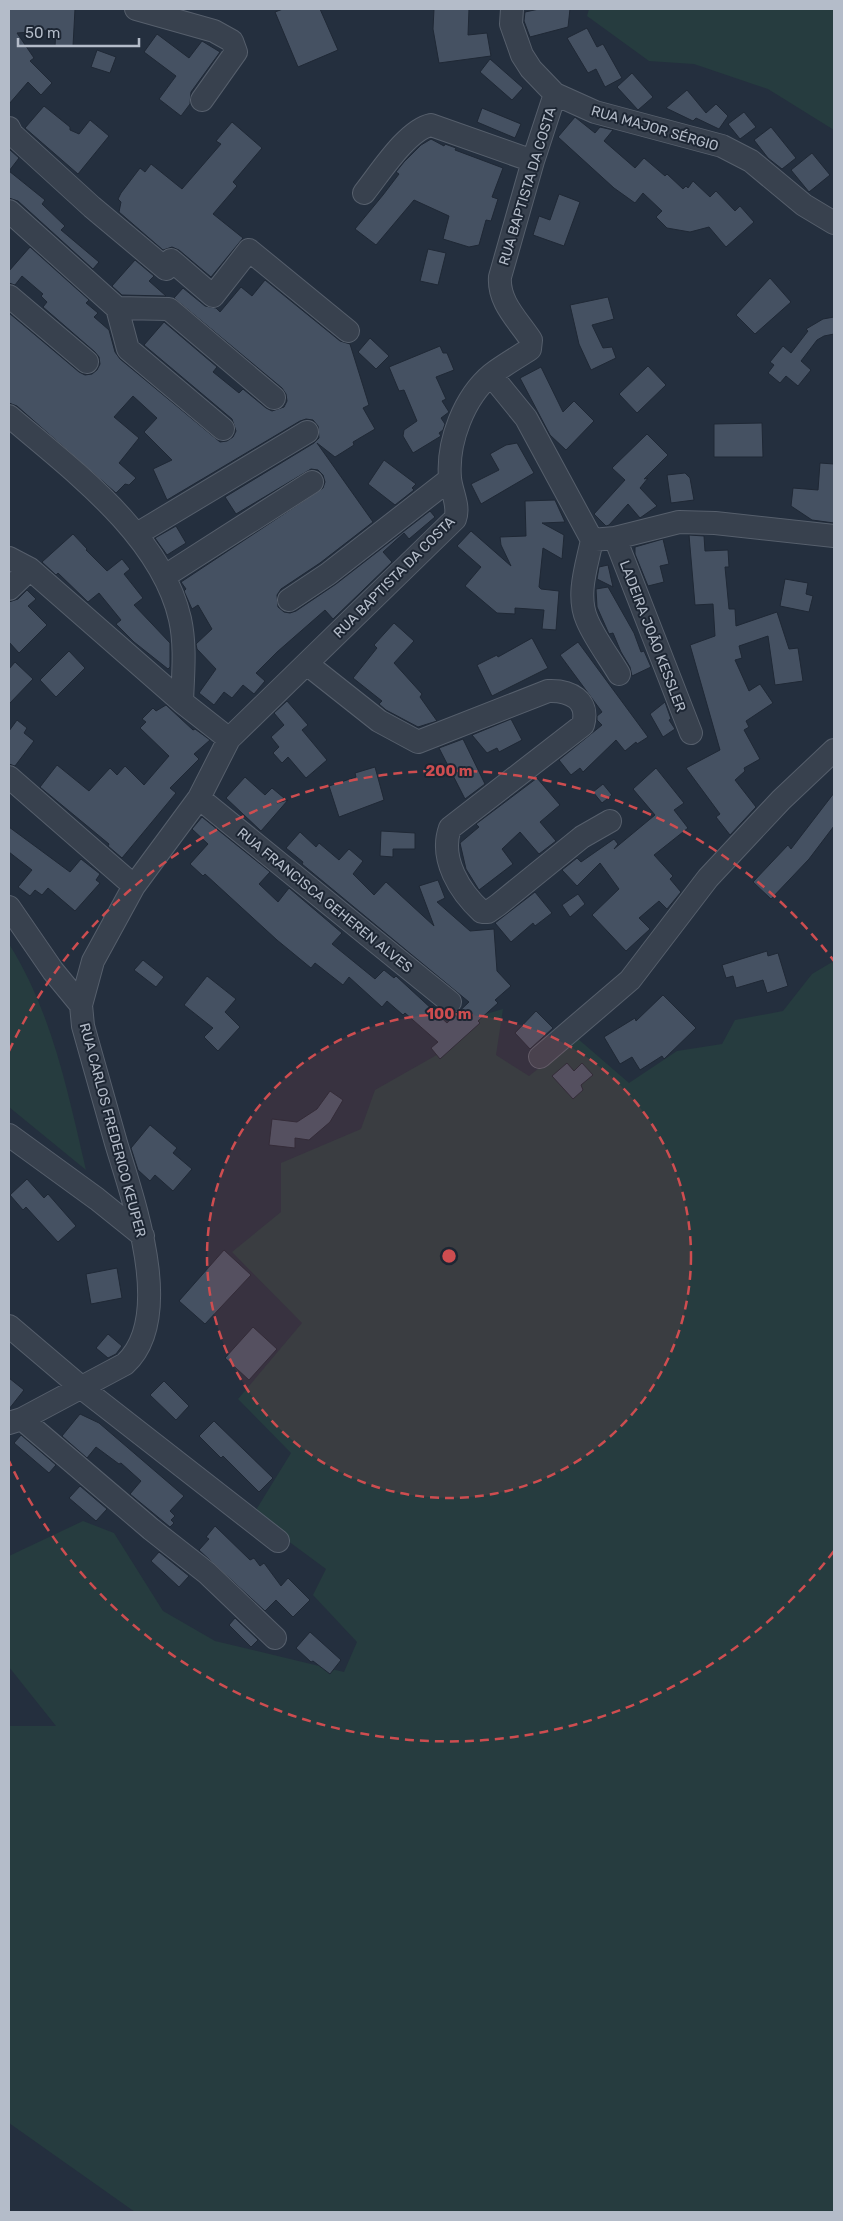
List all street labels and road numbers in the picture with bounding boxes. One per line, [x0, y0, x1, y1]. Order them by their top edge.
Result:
street label: RUA MAJOR SÉRGIO [589, 101, 721, 155]
street label: RUA BAPTISTA DA COSTA [495, 104, 560, 267]
street label: RUA BAPTISTA DA COSTA [330, 513, 459, 642]
street label: LADEIRA JOÃO KESSLER [616, 558, 690, 714]
street label: RUA FRANCISCA GEHEREN ALVES [234, 824, 416, 977]
street label: RUA CARLOS FREDERICO KEUPER [76, 1021, 149, 1239]

